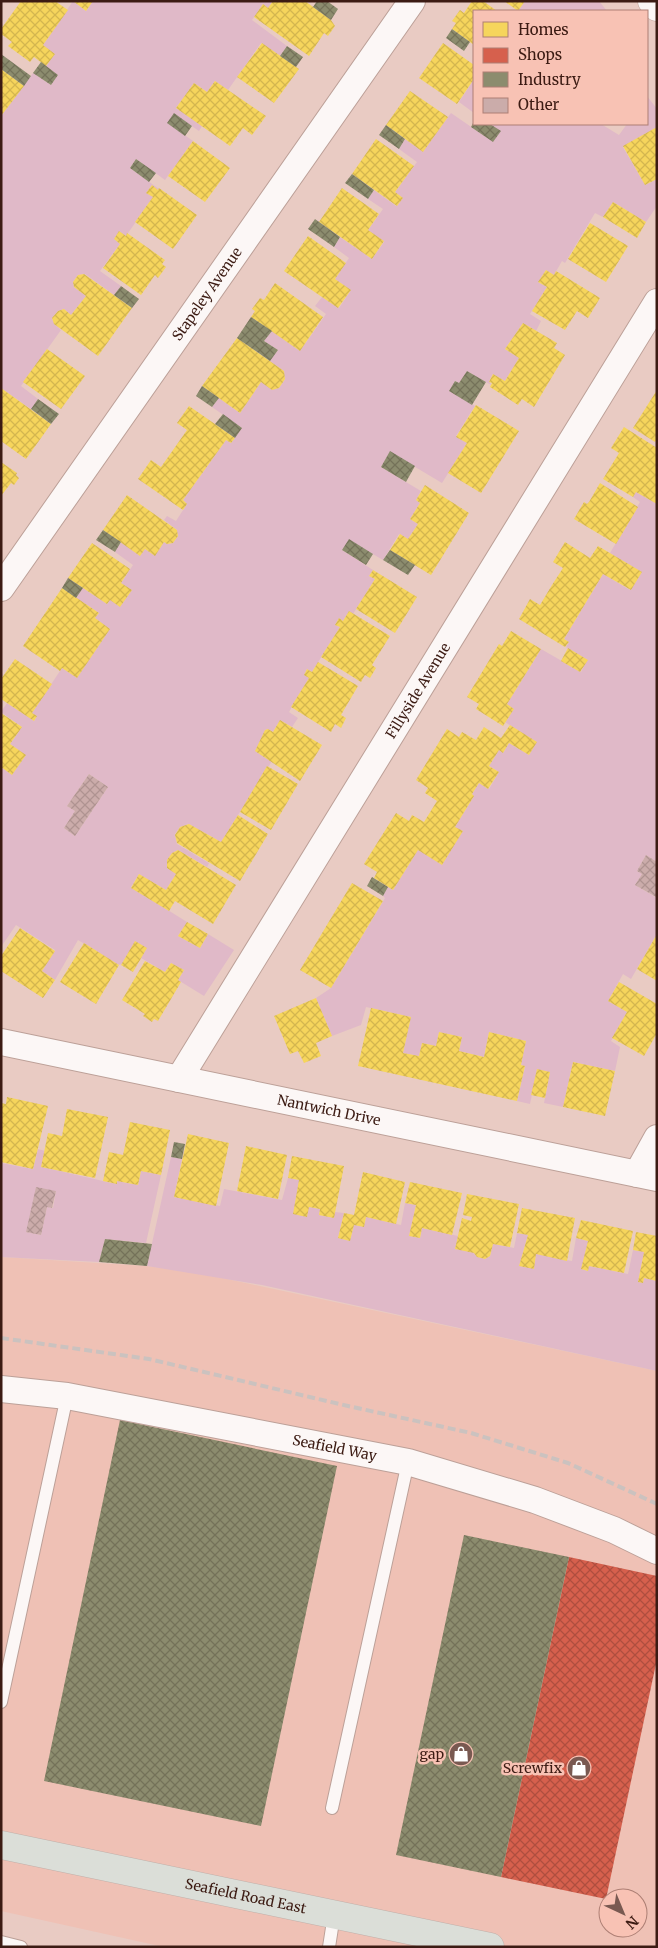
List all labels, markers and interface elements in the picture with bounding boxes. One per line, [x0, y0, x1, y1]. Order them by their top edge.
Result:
legend [473, 10, 648, 125]
text: Homes [518, 20, 569, 39]
text: Shops [518, 45, 562, 64]
text: Industry [518, 70, 581, 89]
text: Other [518, 95, 560, 114]
street label: Stapeley Avenue [168, 244, 246, 344]
street label: Fillyside Avenue [382, 639, 454, 742]
street label: Nantwich Drive [276, 1091, 382, 1129]
street label: Seafield Way [291, 1431, 379, 1465]
shop icon: gap [448, 1741, 474, 1767]
place label: gap [420, 1745, 444, 1763]
shop icon: Screwfix [566, 1755, 592, 1781]
place label: Screwfix [503, 1759, 563, 1777]
street label: Seafield Road East [184, 1875, 308, 1918]
north arrow [598, 1888, 648, 1938]
text: N [622, 1912, 642, 1933]

